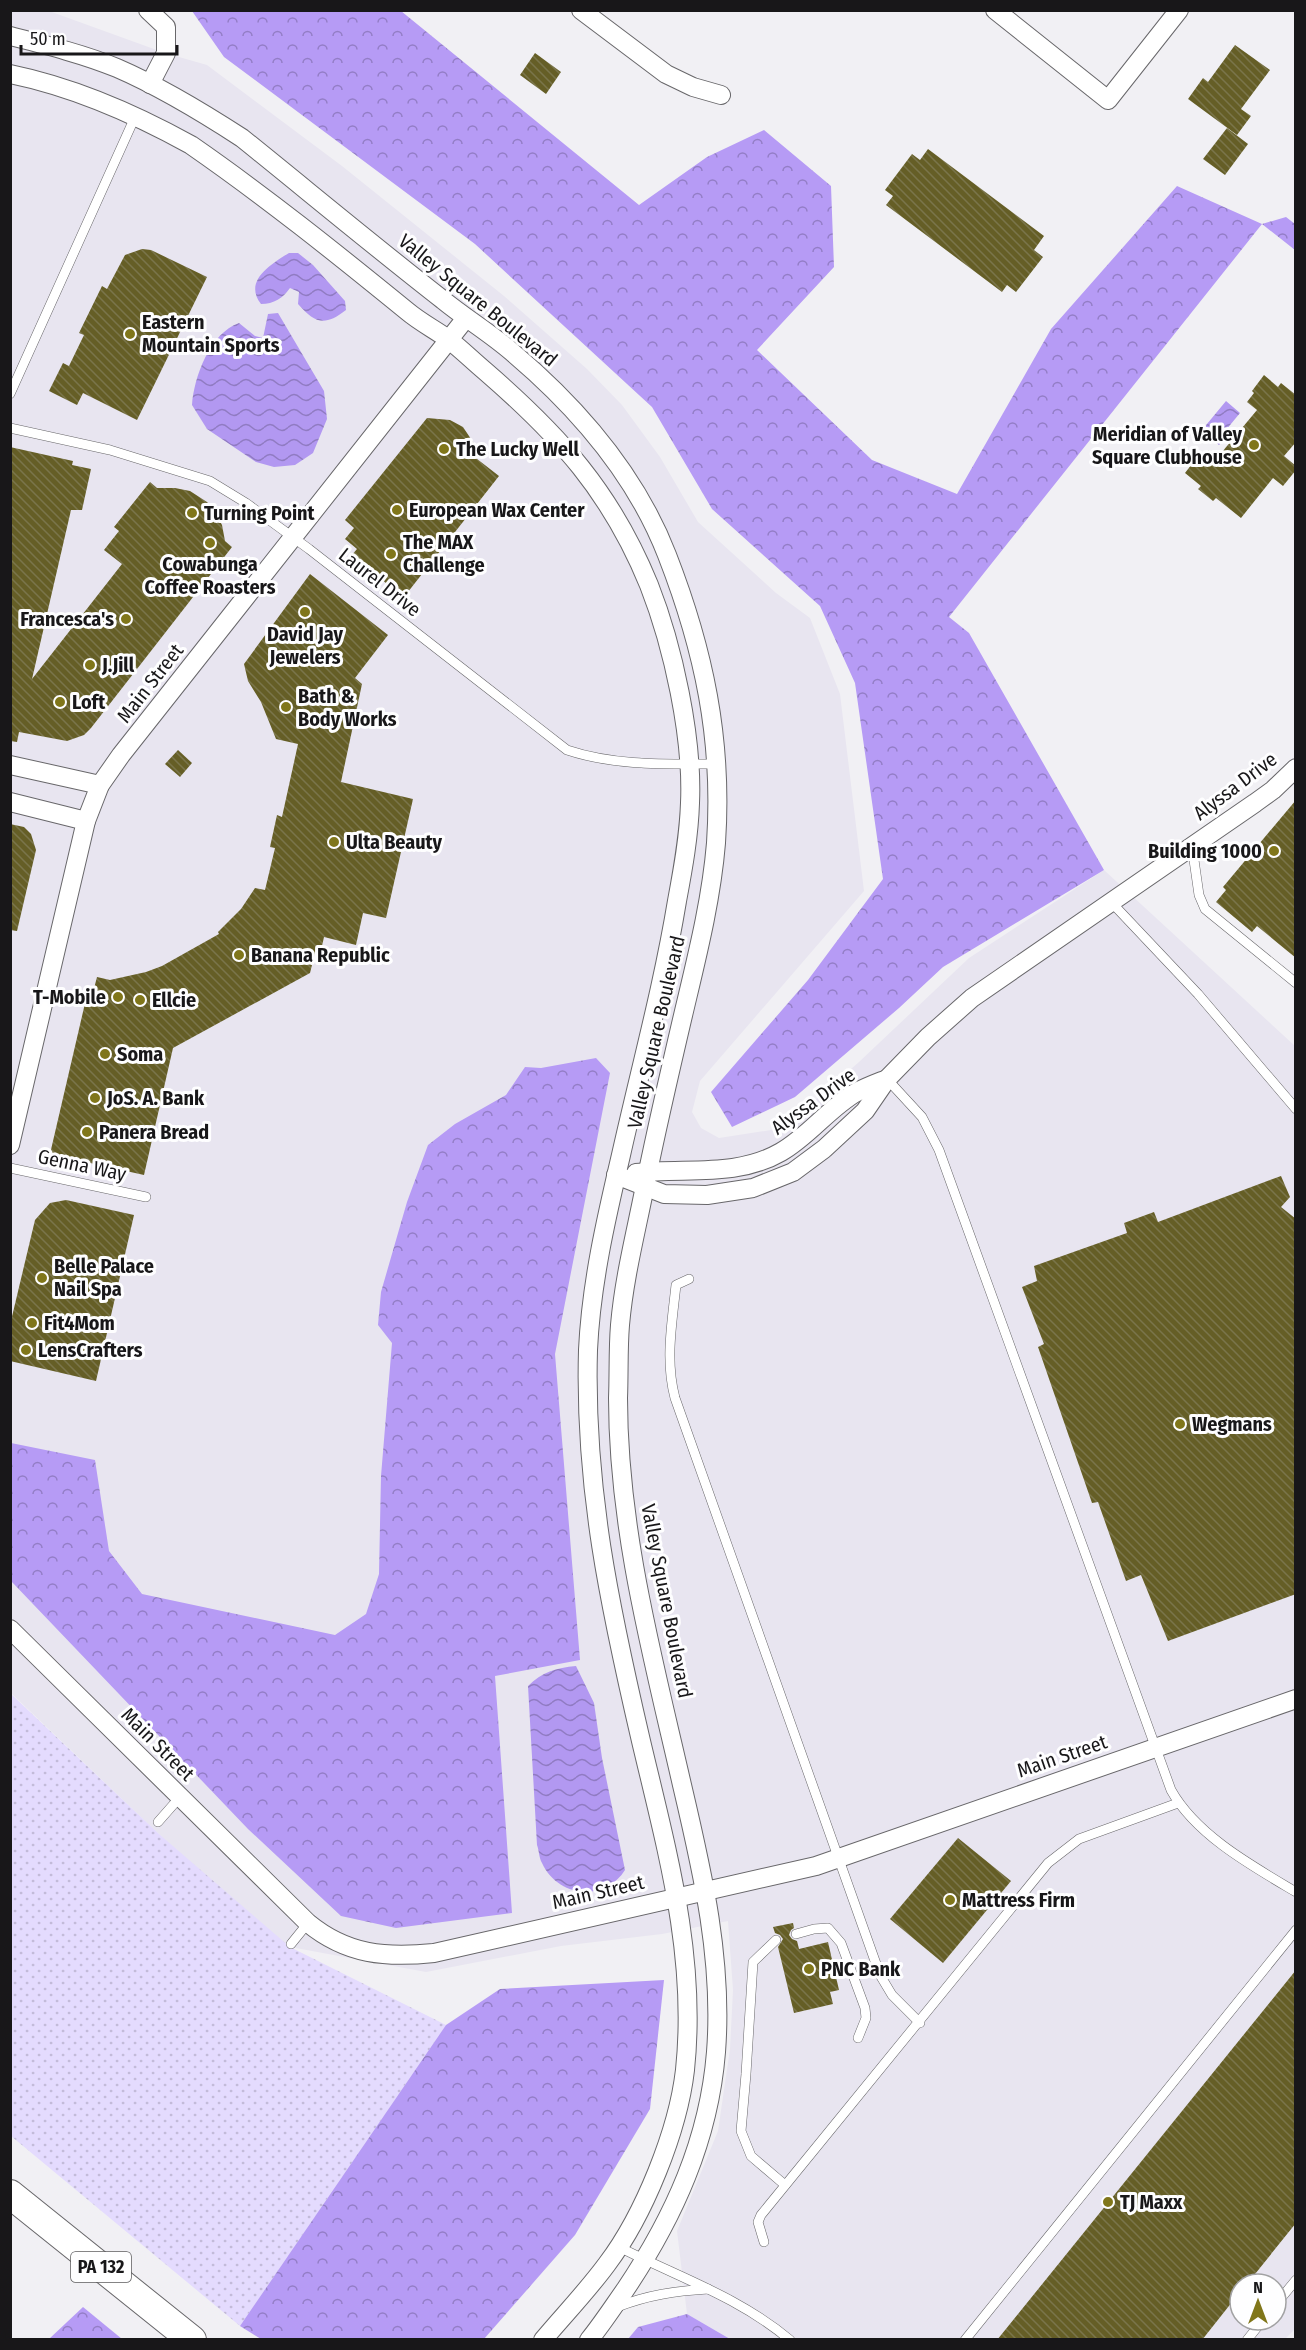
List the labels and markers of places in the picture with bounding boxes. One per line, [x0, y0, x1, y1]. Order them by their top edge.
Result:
place label: Eastern Mountain Sports [142, 310, 280, 357]
marker: Eastern Mountain Sports [123, 327, 137, 341]
place label: Meridian of Valley Square Clubhouse [1092, 422, 1242, 469]
place label: The Lucky Well [456, 437, 579, 461]
marker: Meridian of Valley Square Clubhouse [1247, 438, 1261, 452]
marker: The Lucky Well [437, 442, 451, 456]
place label: European Wax Center [409, 498, 585, 522]
place label: Turning Point [204, 501, 316, 525]
marker: European Wax Center [390, 503, 404, 517]
marker: Turning Point [185, 506, 199, 520]
place label: The MAX Challenge [403, 530, 485, 577]
marker: Cowabunga Coffee Roasters [203, 536, 217, 550]
marker: The MAX Challenge [384, 547, 398, 561]
place label: Cowabunga Coffee Roasters [145, 552, 276, 599]
marker: David Jay Jewelers [298, 605, 312, 619]
place label: Francesca's [20, 607, 114, 631]
marker: Francesca's [119, 612, 133, 626]
place label: David Jay Jewelers [267, 622, 343, 669]
place label: J.Jill [101, 653, 135, 677]
marker: J.Jill [83, 658, 97, 672]
place label: Bath & Body Works [298, 684, 397, 731]
place label: Loft [72, 690, 106, 714]
marker: Loft [53, 695, 67, 709]
marker: Bath & Body Works [279, 700, 293, 714]
place label: Ulta Beauty [346, 830, 443, 854]
marker: Ulta Beauty [327, 835, 341, 849]
place label: Building 1000 [1148, 839, 1262, 863]
marker: Building 1000 [1267, 844, 1281, 858]
place label: Banana Republic [251, 943, 390, 967]
marker: Banana Republic [232, 948, 246, 962]
place label: T-Mobile [33, 985, 106, 1009]
place label: Ellcie [152, 988, 196, 1012]
marker: T-Mobile [111, 990, 125, 1004]
marker: Ellcie [133, 993, 147, 1007]
place label: Soma [117, 1042, 163, 1066]
marker: Soma [98, 1047, 112, 1061]
place label: JoS. A. Bank [106, 1086, 205, 1110]
marker: JoS. A. Bank [88, 1091, 102, 1105]
place label: Panera Bread [99, 1120, 209, 1144]
marker: Panera Bread [80, 1125, 94, 1139]
place label: Belle Palace Nail Spa [54, 1254, 154, 1301]
marker: Belle Palace Nail Spa [35, 1271, 49, 1285]
place label: Fit4Mom [44, 1311, 115, 1335]
marker: Fit4Mom [25, 1316, 39, 1330]
place label: LensCrafters [38, 1338, 143, 1362]
marker: LensCrafters [19, 1343, 33, 1357]
place label: Wegmans [1192, 1412, 1272, 1436]
marker: Wegmans [1173, 1417, 1187, 1431]
place label: Mattress Firm [962, 1888, 1075, 1912]
marker: Mattress Firm [943, 1893, 957, 1907]
place label: PNC Bank [821, 1957, 901, 1981]
marker: PNC Bank [802, 1962, 816, 1976]
place label: TJ Maxx [1120, 2190, 1183, 2214]
marker: TJ Maxx [1101, 2195, 1115, 2209]

